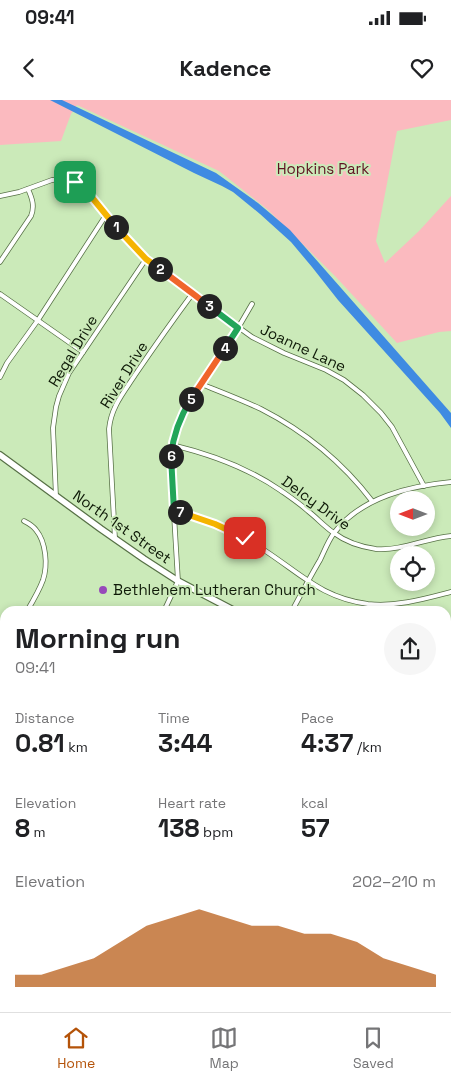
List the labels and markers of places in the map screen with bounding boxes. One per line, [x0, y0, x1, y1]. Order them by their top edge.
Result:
pin [54, 161, 96, 203]
pin: 1 [104, 214, 128, 240]
pin: 2 [148, 256, 172, 282]
pin: 3 [196, 294, 222, 318]
pin: 4 [212, 336, 238, 360]
pin: 5 [178, 386, 204, 412]
pin: 6 [158, 444, 184, 468]
pin: 7 [168, 500, 192, 524]
pin [224, 517, 266, 559]
place label: Bethlehem Lutheran Church [113, 580, 316, 599]
marker: Bethlehem Lutheran Church [97, 584, 109, 596]

